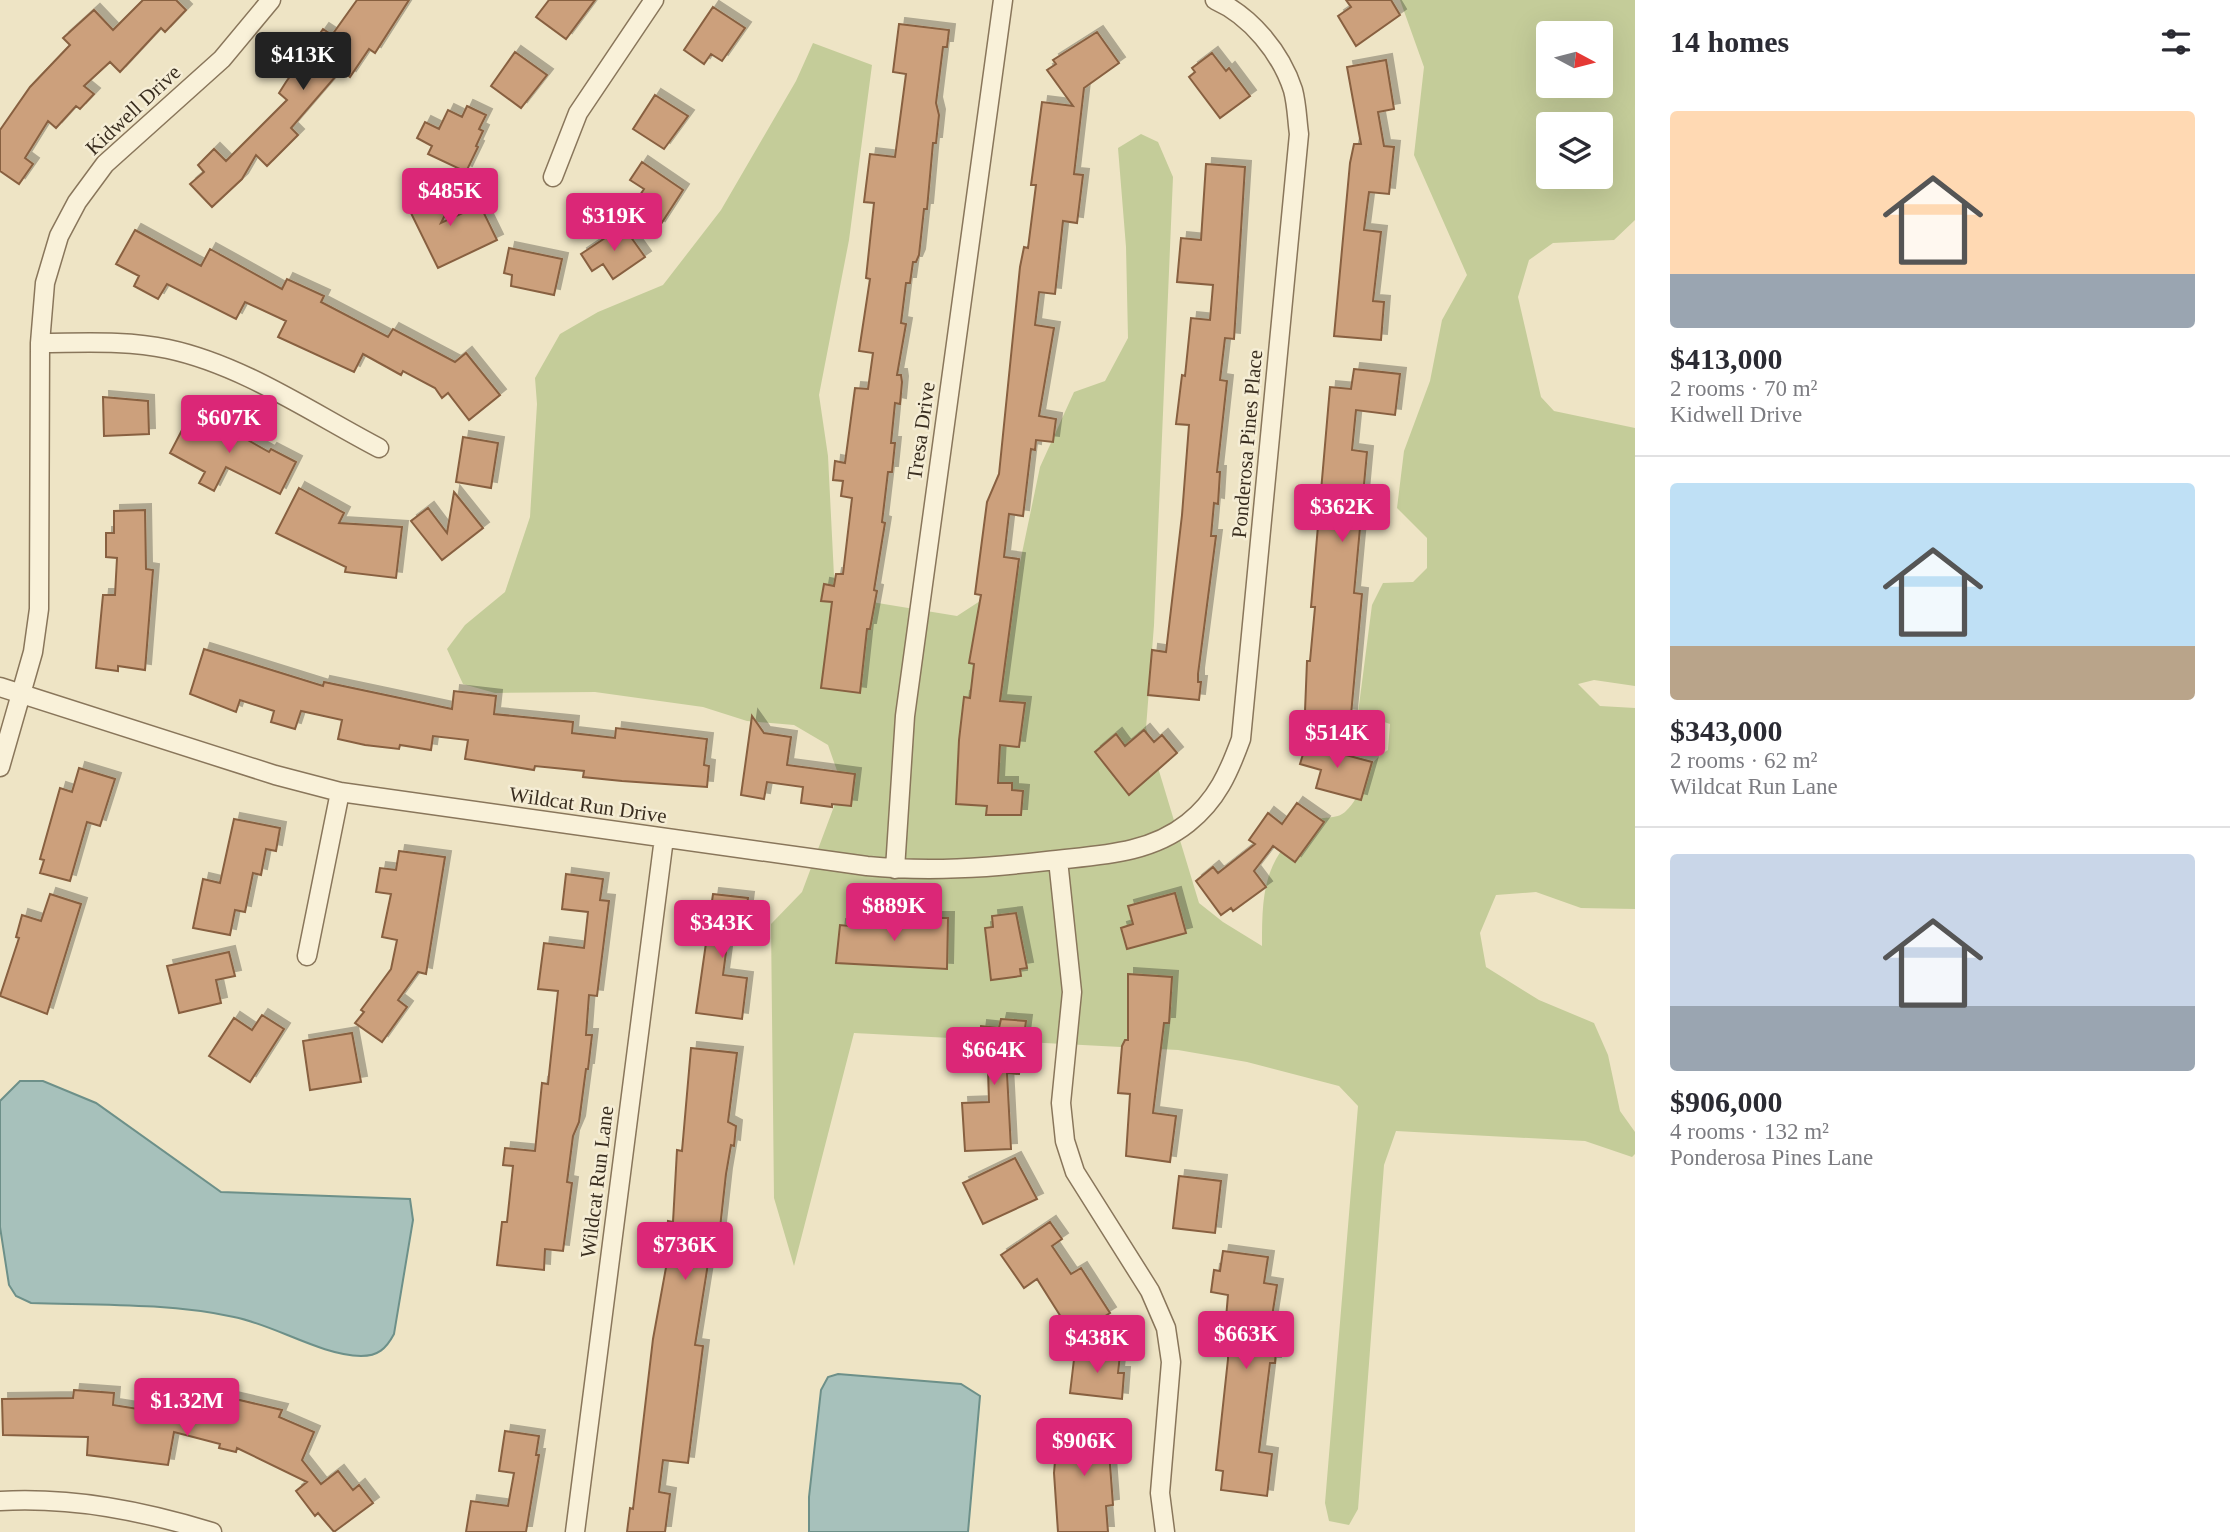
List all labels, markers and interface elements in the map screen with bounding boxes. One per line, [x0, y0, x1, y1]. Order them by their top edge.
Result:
north arrow [1536, 21, 1614, 98]
map controls [1536, 21, 1613, 189]
icon: filters [2157, 23, 2195, 61]
text: 14 homes [1670, 25, 1789, 58]
pin: $413K [254, 32, 352, 92]
text: $413K [271, 42, 335, 67]
street label: Kidwell Drive [81, 60, 185, 160]
button: layers [1536, 112, 1613, 189]
icon: home [1870, 157, 1996, 283]
pin: $485K [401, 168, 499, 228]
text: $485K [418, 178, 482, 203]
pin: $319K [565, 194, 663, 253]
text: $319K [582, 203, 646, 228]
text: $413,000 [1670, 342, 1783, 375]
street label: Ponderosa Pines Place [1227, 349, 1267, 539]
text: 2 rooms · 70 m² [1670, 376, 1817, 401]
street label: Tresa Drive [902, 380, 940, 482]
pin: $607K [180, 396, 278, 455]
text: Kidwell Drive [1670, 402, 1802, 427]
text: $607K [197, 405, 261, 430]
pin: $362K [1293, 484, 1391, 544]
text: $362K [1310, 494, 1374, 519]
icon: home [1870, 529, 1996, 655]
pin: $514K [1288, 710, 1386, 770]
text: $343,000 [1670, 714, 1783, 747]
text: $514K [1305, 720, 1369, 745]
text: 2 rooms · 62 m² [1670, 748, 1817, 773]
text: Wildcat Run Lane [1670, 774, 1838, 799]
street label: Wildcat Run Drive [508, 782, 668, 828]
pin: $889K [845, 884, 943, 943]
text: $889K [862, 893, 926, 918]
pin: $343K [673, 900, 771, 960]
icon: home [1870, 900, 1996, 1026]
text: $343K [690, 910, 754, 935]
pin: $664K [945, 1028, 1043, 1087]
text: $664K [962, 1037, 1026, 1062]
text: $906,000 [1670, 1085, 1783, 1118]
street label: Wildcat Run Lane [576, 1105, 618, 1259]
text: 4 rooms · 132 m² [1670, 1119, 1829, 1144]
text: Ponderosa Pines Lane [1670, 1145, 1873, 1170]
pin: $736K [636, 1222, 734, 1282]
text: $736K [653, 1232, 717, 1257]
pin: $663K [1197, 1312, 1295, 1371]
pin: $438K [1048, 1316, 1146, 1375]
text: $663K [1214, 1321, 1278, 1346]
text: $438K [1065, 1325, 1129, 1350]
pin: $1.32M [130, 1378, 244, 1438]
text: $1.32M [150, 1388, 224, 1413]
pin: $906K [1035, 1418, 1133, 1478]
text: $906K [1052, 1428, 1116, 1453]

